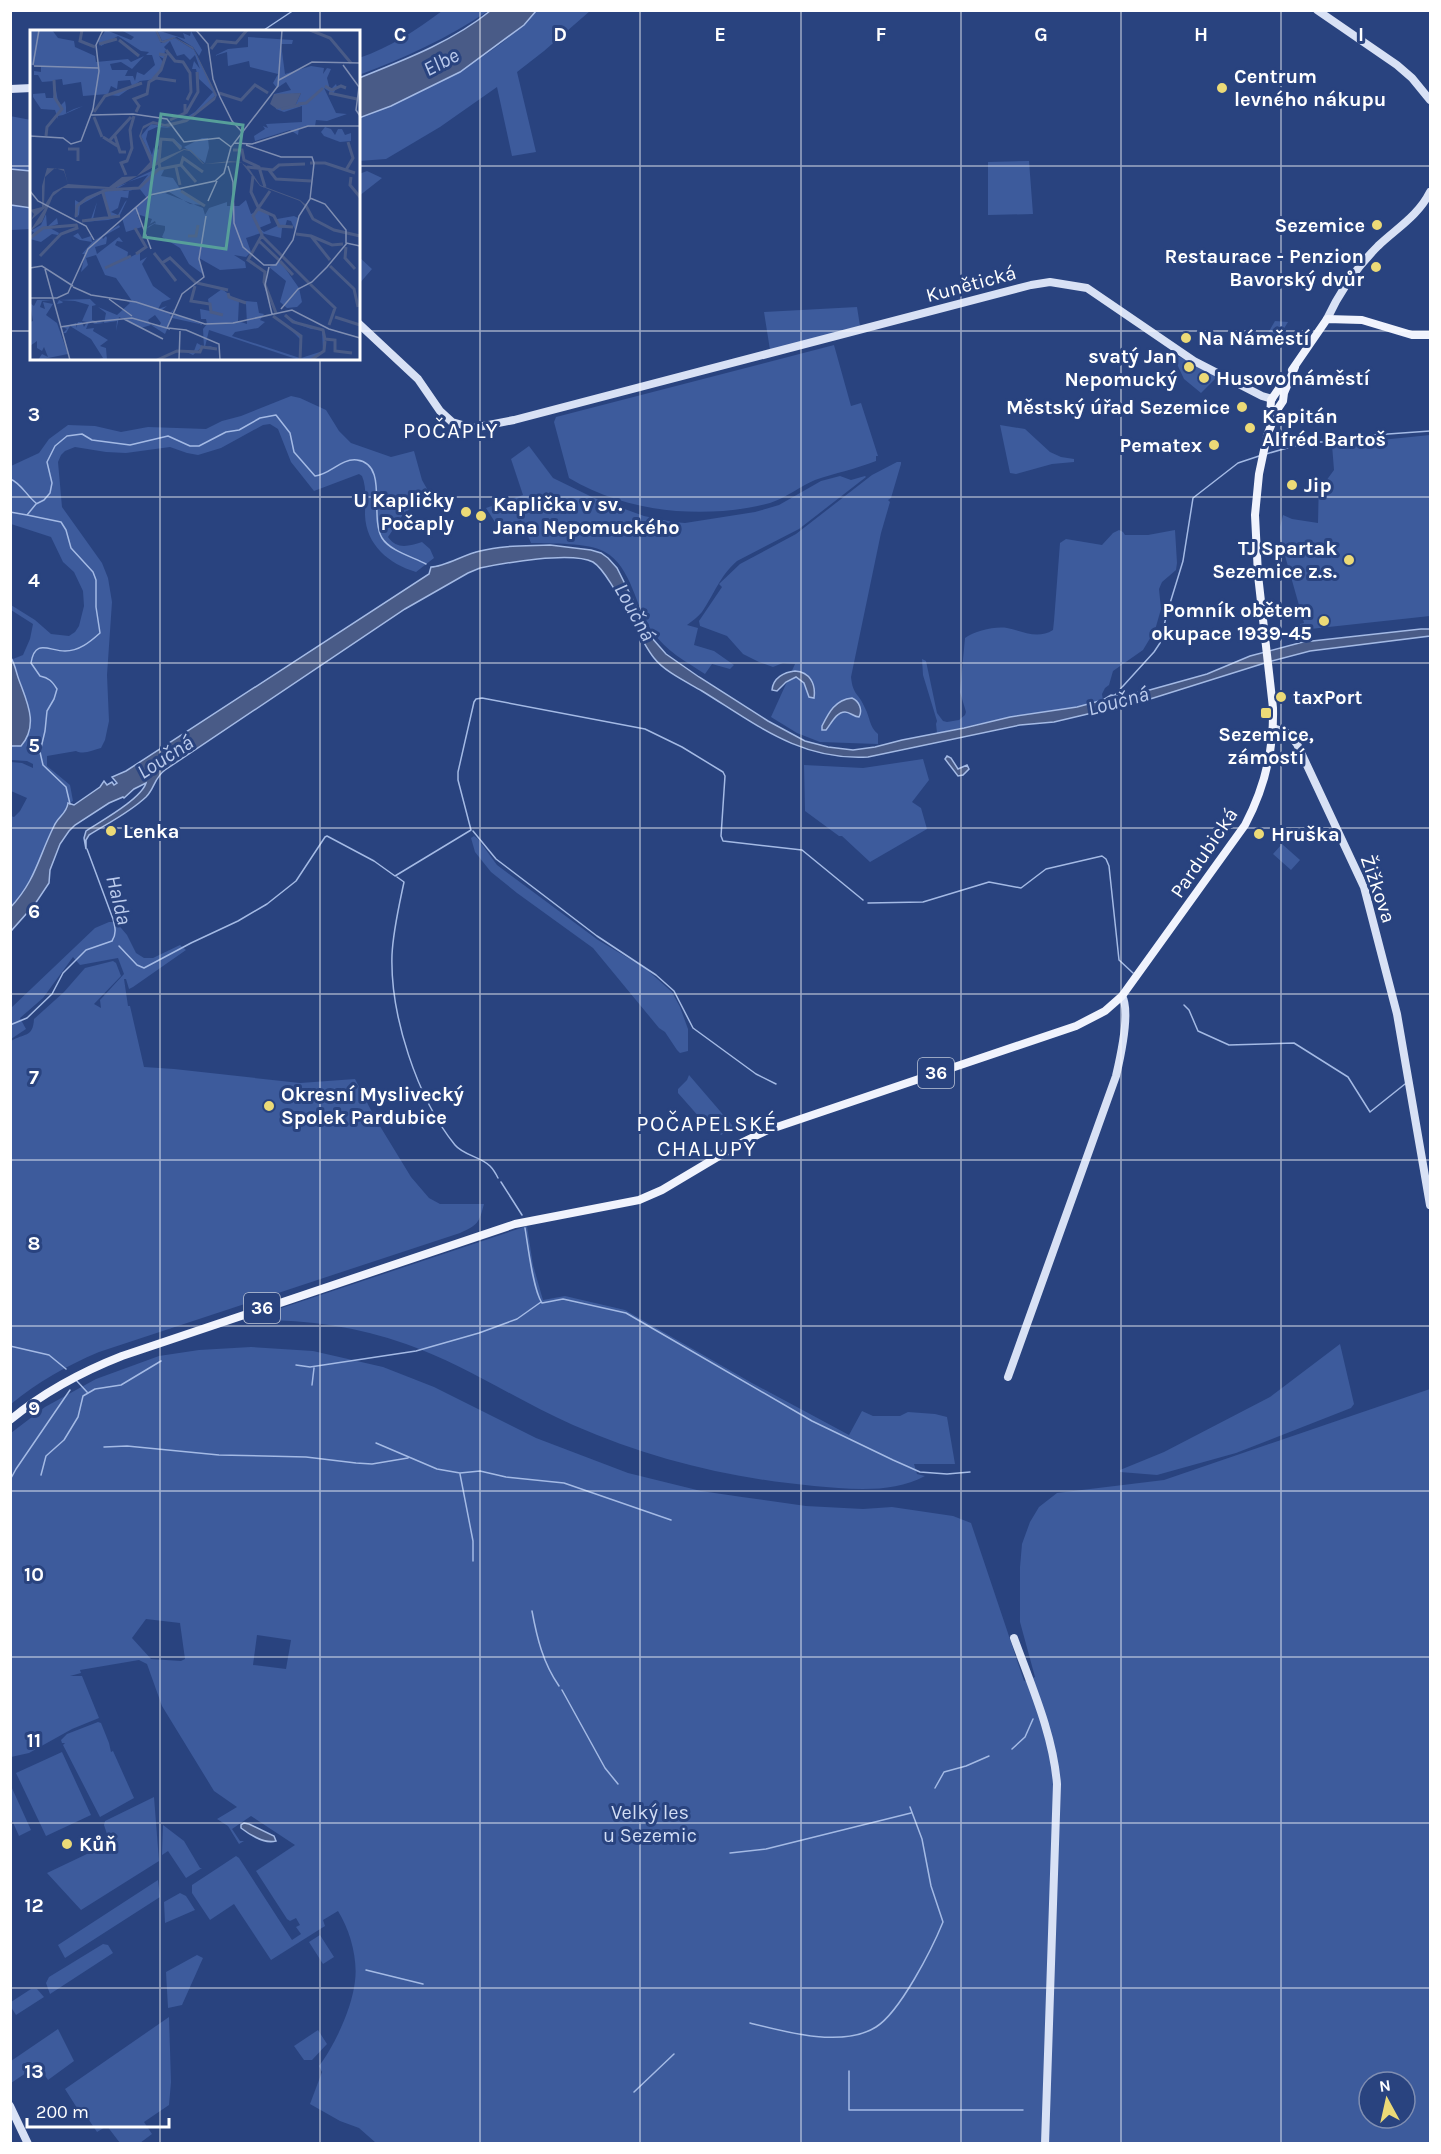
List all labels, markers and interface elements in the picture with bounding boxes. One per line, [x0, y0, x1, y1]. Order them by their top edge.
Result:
text: C [394, 23, 406, 46]
text: D [553, 23, 567, 46]
text: E [714, 23, 726, 46]
text: F [876, 23, 887, 46]
text: G [1034, 23, 1048, 46]
text: H [1194, 23, 1208, 46]
text: I [1358, 23, 1364, 46]
inset map [30, 30, 360, 360]
water label: Elbe [419, 43, 463, 81]
place label: Centrum levného nákupu [1234, 65, 1386, 111]
marker: Centrum levného nákupu [1215, 81, 1229, 95]
place label: Sezemice [1274, 214, 1365, 237]
marker: Sezemice [1370, 218, 1384, 232]
place label: Restaurace - Penzion Bavorský dvůr [1165, 245, 1364, 291]
marker: Restaurace - Penzion Bavorský dvůr [1369, 260, 1383, 274]
street label: Kunětická [923, 261, 1019, 307]
place label: Na Náměstí [1198, 327, 1310, 350]
marker: Na Náměstí [1179, 331, 1193, 345]
place label: svatý Jan Nepomucký [1065, 345, 1177, 391]
marker: svatý Jan Nepomucký [1182, 360, 1196, 374]
place label: Husovo náměstí [1216, 367, 1370, 390]
marker: Husovo náměstí [1197, 371, 1211, 385]
place label: Městský úřad Sezemice [1006, 396, 1230, 419]
marker: Městský úřad Sezemice [1235, 400, 1249, 414]
text: 3 [28, 403, 40, 426]
place label: Kapitán Alfréd Bartoš [1262, 405, 1386, 451]
district label: POČAPLY [403, 417, 499, 444]
marker: Kapitán Alfréd Bartoš [1243, 421, 1257, 435]
place label: Pematex [1120, 434, 1202, 457]
marker: Pematex [1207, 438, 1221, 452]
place label: Jip [1304, 474, 1332, 497]
marker: Jip [1285, 478, 1299, 492]
place label: U Kapličky Počaply [353, 489, 454, 535]
place label: Kaplička v sv. Jana Nepomuckého [493, 493, 680, 539]
marker: U Kapličky Počaply [459, 505, 473, 519]
marker: Kaplička v sv. Jana Nepomuckého [474, 509, 488, 523]
place label: TJ Spartak Sezemice z.s. [1212, 537, 1337, 583]
marker: TJ Spartak Sezemice z.s. [1342, 553, 1356, 567]
text: 4 [28, 569, 40, 592]
water label: Loučná [609, 579, 661, 645]
place label: Pomník obětem okupace 1939-45 [1151, 599, 1312, 645]
marker: Pomník obětem okupace 1939-45 [1317, 614, 1331, 628]
water label: Loučná [1085, 681, 1151, 721]
place label: taxPort [1293, 686, 1362, 709]
marker: taxPort [1274, 690, 1288, 704]
marker: Sezemice, zámostí [1259, 706, 1273, 720]
place label: Sezemice, zámostí [1218, 723, 1314, 769]
water label: Loučná [132, 730, 198, 784]
text: 5 [28, 734, 40, 757]
street label: Pardubická [1165, 804, 1243, 902]
place label: Lenka [123, 820, 179, 843]
place label: Hruška [1271, 823, 1340, 846]
marker: Lenka [104, 824, 118, 838]
marker: Hruška [1252, 827, 1266, 841]
street label: Žižkova [1356, 852, 1401, 926]
water label: Halda [101, 873, 137, 927]
text: 6 [28, 900, 40, 923]
road number: 36 [918, 1058, 954, 1088]
text: 7 [29, 1066, 39, 1089]
place label: Okresní Myslivecký Spolek Pardubice [281, 1083, 464, 1129]
marker: Okresní Myslivecký Spolek Pardubice [262, 1099, 276, 1113]
district label: POČAPELSKÉ CHALUPY [636, 1110, 778, 1162]
text: 8 [28, 1232, 40, 1255]
road number: 36 [244, 1293, 280, 1323]
text: 9 [28, 1397, 40, 1420]
text: 10 [24, 1563, 44, 1586]
text: 11 [27, 1729, 41, 1752]
park label: Velký les u Sezemic [603, 1801, 697, 1847]
place label: Kůň [79, 1833, 117, 1856]
marker: Kůň [60, 1837, 74, 1851]
text: 12 [24, 1894, 44, 1917]
text: 13 [24, 2060, 44, 2083]
north arrow [1357, 2070, 1417, 2130]
text: N [1378, 2075, 1392, 2096]
scale bar [27, 2091, 170, 2129]
text: 200 m [36, 2101, 89, 2123]

